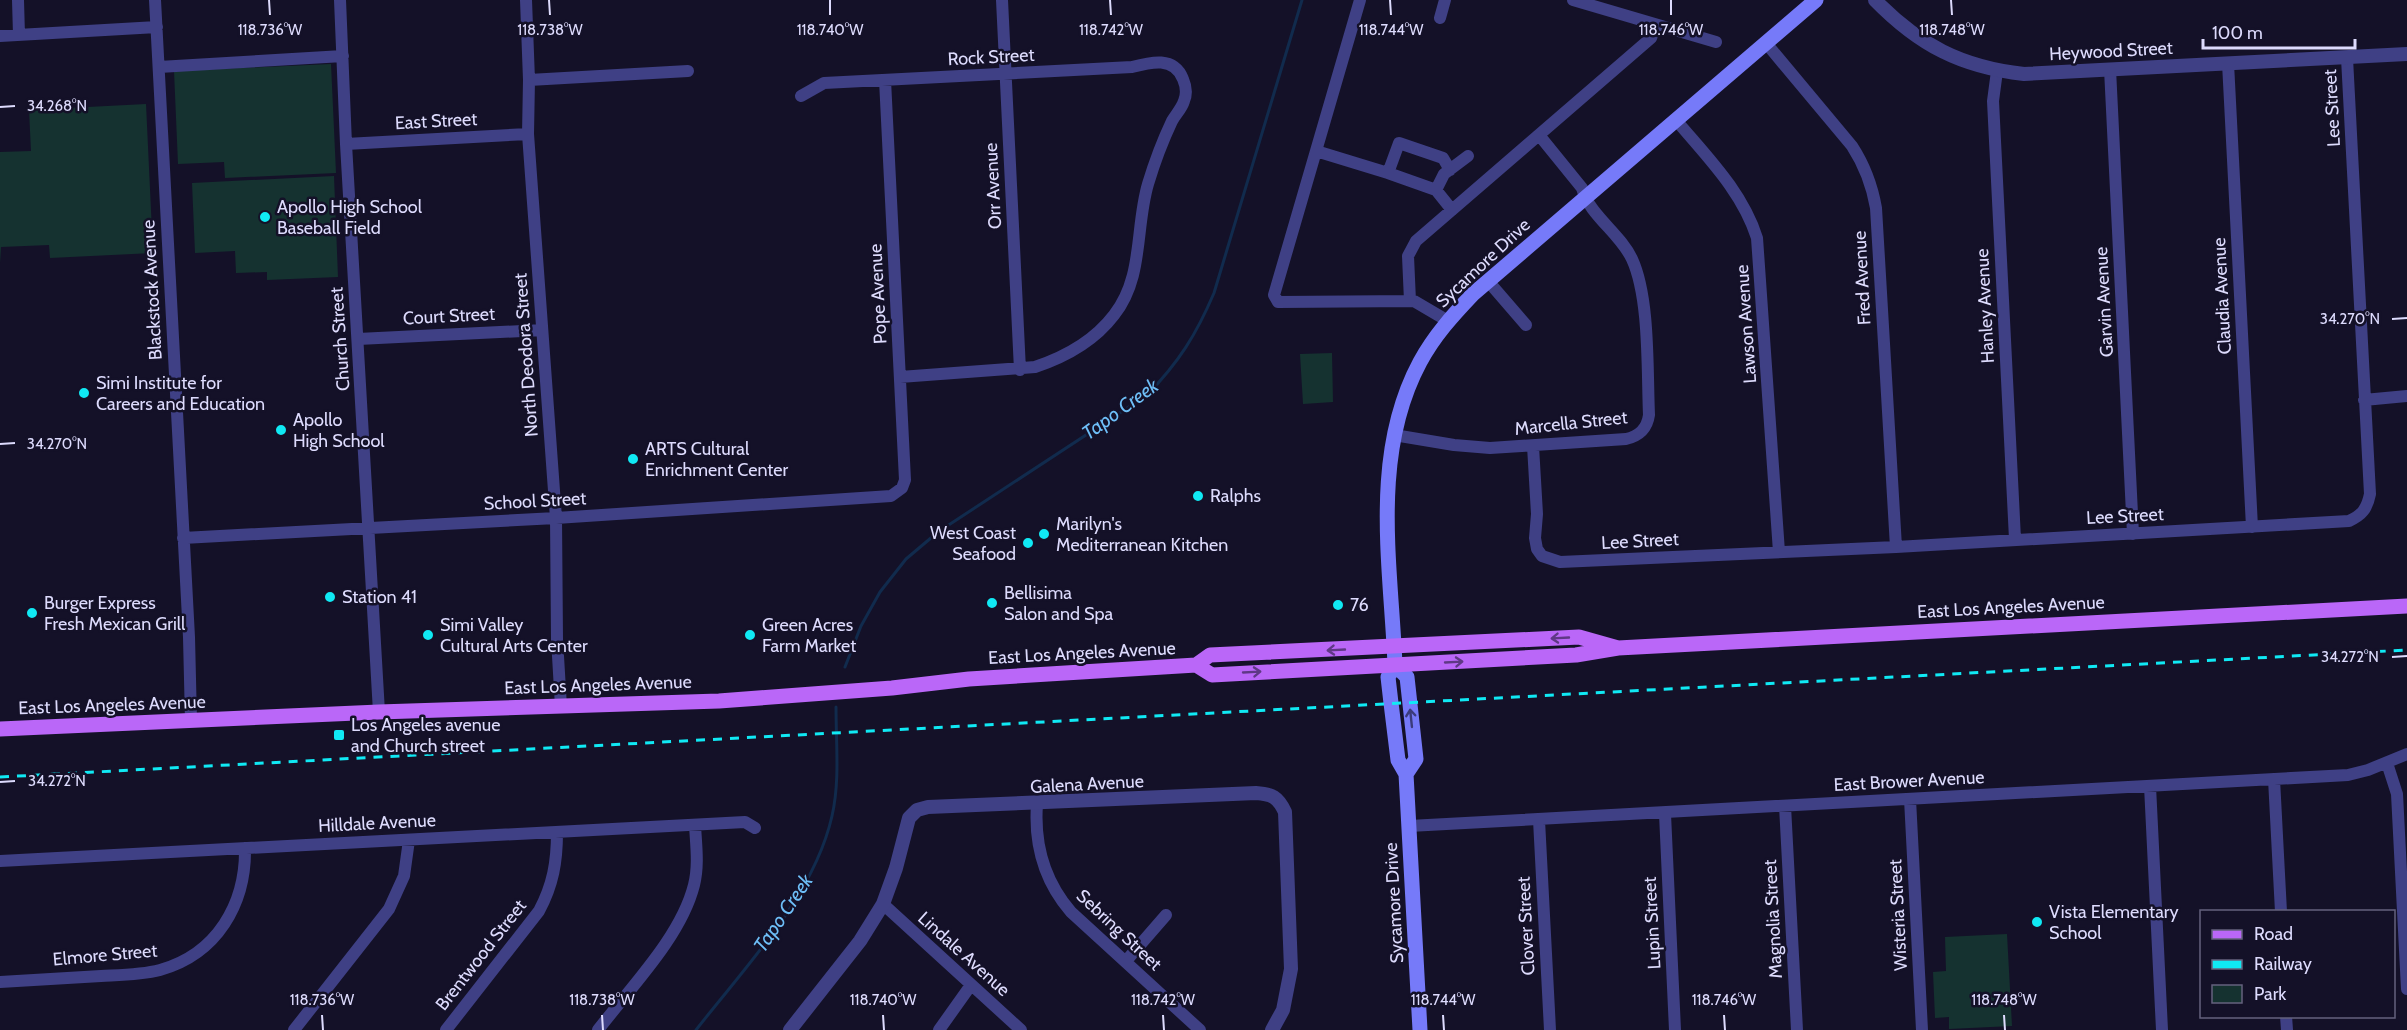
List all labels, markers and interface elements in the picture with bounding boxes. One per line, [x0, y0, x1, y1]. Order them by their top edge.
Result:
scale bar [2203, 12, 2354, 50]
text: 118.736°W [238, 21, 303, 39]
text: 118.738°W [517, 21, 583, 39]
text: 118.740°W [797, 21, 864, 39]
text: 118.742°W [1079, 21, 1144, 39]
text: 118.744°W [1359, 21, 1424, 39]
text: 118.746°W [1639, 21, 1704, 39]
text: 118.748°W [1919, 21, 1985, 39]
text: 100 m [2212, 22, 2263, 44]
street label: Heywood Street [2049, 37, 2173, 65]
street label: Rock Street [947, 44, 1035, 70]
street label: Lee Street [2319, 69, 2345, 147]
text: 34.268°N [27, 97, 87, 115]
street label: East Street [394, 108, 478, 134]
street label: Orr Avenue [980, 142, 1006, 230]
place label: Apollo High School Baseball Field [277, 196, 423, 239]
marker: Apollo High School Baseball Field [258, 210, 272, 224]
street label: Sycamore Drive [1431, 214, 1535, 312]
street label: Blackstock Avenue [137, 219, 167, 361]
street label: Fred Avenue [1849, 230, 1875, 326]
street label: Claudia Avenue [2208, 237, 2236, 355]
street label: Pope Avenue [864, 243, 892, 345]
street label: Garvin Avenue [2090, 246, 2118, 358]
street label: Hanley Avenue [1971, 248, 1999, 364]
street label: Lawson Avenue [1731, 264, 1761, 384]
street label: North Deodora Street [509, 272, 543, 438]
street label: Church Street [325, 286, 355, 392]
street label: Court Street [402, 303, 496, 329]
text: 34.270°N [2320, 310, 2380, 328]
place label: Simi Institute for Careers and Education [96, 372, 265, 415]
water label: Tapo Creek [1077, 372, 1164, 445]
marker: Simi Institute for Careers and Education [77, 386, 91, 400]
street label: Marcella Street [1514, 406, 1628, 440]
place label: Apollo High School [293, 409, 385, 452]
marker: Apollo High School [274, 423, 288, 437]
text: 34.270°N [27, 435, 87, 453]
place label: ARTS Cultural Enrichment Center [645, 438, 789, 481]
marker: ARTS Cultural Enrichment Center [626, 452, 640, 466]
place label: Ralphs [1210, 485, 1261, 507]
street label: School Street [483, 487, 587, 515]
marker: Ralphs [1191, 489, 1205, 503]
street label: Lee Street [2086, 503, 2164, 529]
place label: Marilyn's Mediterranean Kitchen [1056, 513, 1228, 556]
place label: West Coast Seafood [930, 522, 1016, 565]
marker: Marilyn's Mediterranean Kitchen [1037, 527, 1051, 541]
street label: Lee Street [1601, 528, 1679, 554]
marker: West Coast Seafood [1021, 536, 1035, 550]
place label: Bellisima Salon and Spa [1004, 582, 1113, 625]
place label: Station 41 [342, 586, 417, 608]
marker: Station 41 [323, 590, 337, 604]
street label: East Los Angeles Avenue [1917, 591, 2105, 623]
place label: Burger Express Fresh Mexican Grill [44, 592, 186, 635]
place label: 76 [1350, 594, 1369, 616]
marker: Bellisima Salon and Spa [985, 596, 999, 610]
marker: 76 [1331, 598, 1345, 612]
marker: Burger Express Fresh Mexican Grill [25, 606, 39, 620]
place label: Simi Valley Cultural Arts Center [440, 614, 588, 657]
place label: Green Acres Farm Market [762, 614, 856, 657]
marker: Simi Valley Cultural Arts Center [421, 628, 435, 642]
marker: Green Acres Farm Market [743, 628, 757, 642]
one-way arrow [1551, 633, 1571, 644]
street label: East Los Angeles Avenue [988, 637, 1176, 669]
one-way arrow [1327, 644, 1347, 655]
text: 34.272°N [2321, 648, 2379, 666]
one-way arrow [1443, 656, 1463, 667]
one-way arrow [1242, 667, 1262, 678]
street label: East Los Angeles Avenue [504, 671, 692, 699]
street label: East Los Angeles Avenue [18, 691, 206, 719]
one-way arrow [1405, 709, 1416, 729]
place label: Los Angeles avenue and Church street [351, 714, 500, 757]
marker: Los Angeles avenue and Church street [332, 728, 346, 742]
street label: East Brower Avenue [1833, 766, 1985, 796]
street label: Galena Avenue [1030, 770, 1144, 798]
text: 34.272°N [28, 772, 86, 790]
street label: Hilldale Avenue [318, 809, 436, 837]
street label: Sycamore Drive [1380, 842, 1408, 964]
street label: Magnolia Street [1759, 859, 1787, 979]
street label: Wisteria Street [1884, 859, 1912, 971]
water label: Tapo Creek [748, 868, 819, 956]
street label: Clover Street [1512, 876, 1540, 976]
street label: Lupin Street [1639, 876, 1665, 970]
street label: Sebring Street [1072, 885, 1166, 975]
street label: Brentwood Street [431, 895, 531, 1015]
place label: Vista Elementary School [2049, 901, 2179, 944]
street label: Lindale Avenue [914, 907, 1014, 1001]
legend [2200, 910, 2395, 1018]
marker: Vista Elementary School [2030, 915, 2044, 929]
text: Road [2254, 923, 2293, 945]
street label: Elmore Street [52, 939, 158, 971]
text: Railway [2254, 953, 2312, 975]
text: Park [2254, 983, 2287, 1005]
text: 118.736°W [290, 991, 355, 1009]
text: 118.738°W [569, 991, 635, 1009]
text: 118.740°W [850, 991, 917, 1009]
text: 118.742°W [1131, 991, 1196, 1009]
text: 118.744°W [1411, 991, 1476, 1009]
text: 118.746°W [1692, 991, 1757, 1009]
text: 118.748°W [1971, 991, 2037, 1009]

